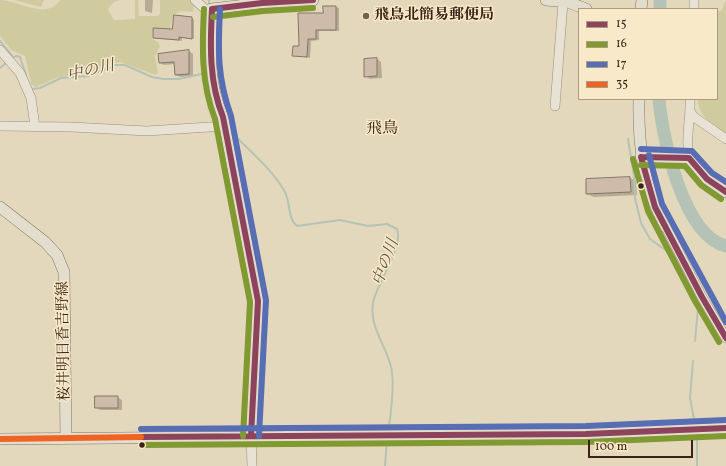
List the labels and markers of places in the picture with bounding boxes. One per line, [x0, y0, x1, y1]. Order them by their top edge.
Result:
place label: 飛鳥北簡易郵便局 [374, 7, 494, 25]
marker: 飛鳥北簡易郵便局 [361, 11, 371, 21]
unlabelled marker [636, 181, 646, 191]
unlabelled marker [137, 440, 147, 450]

